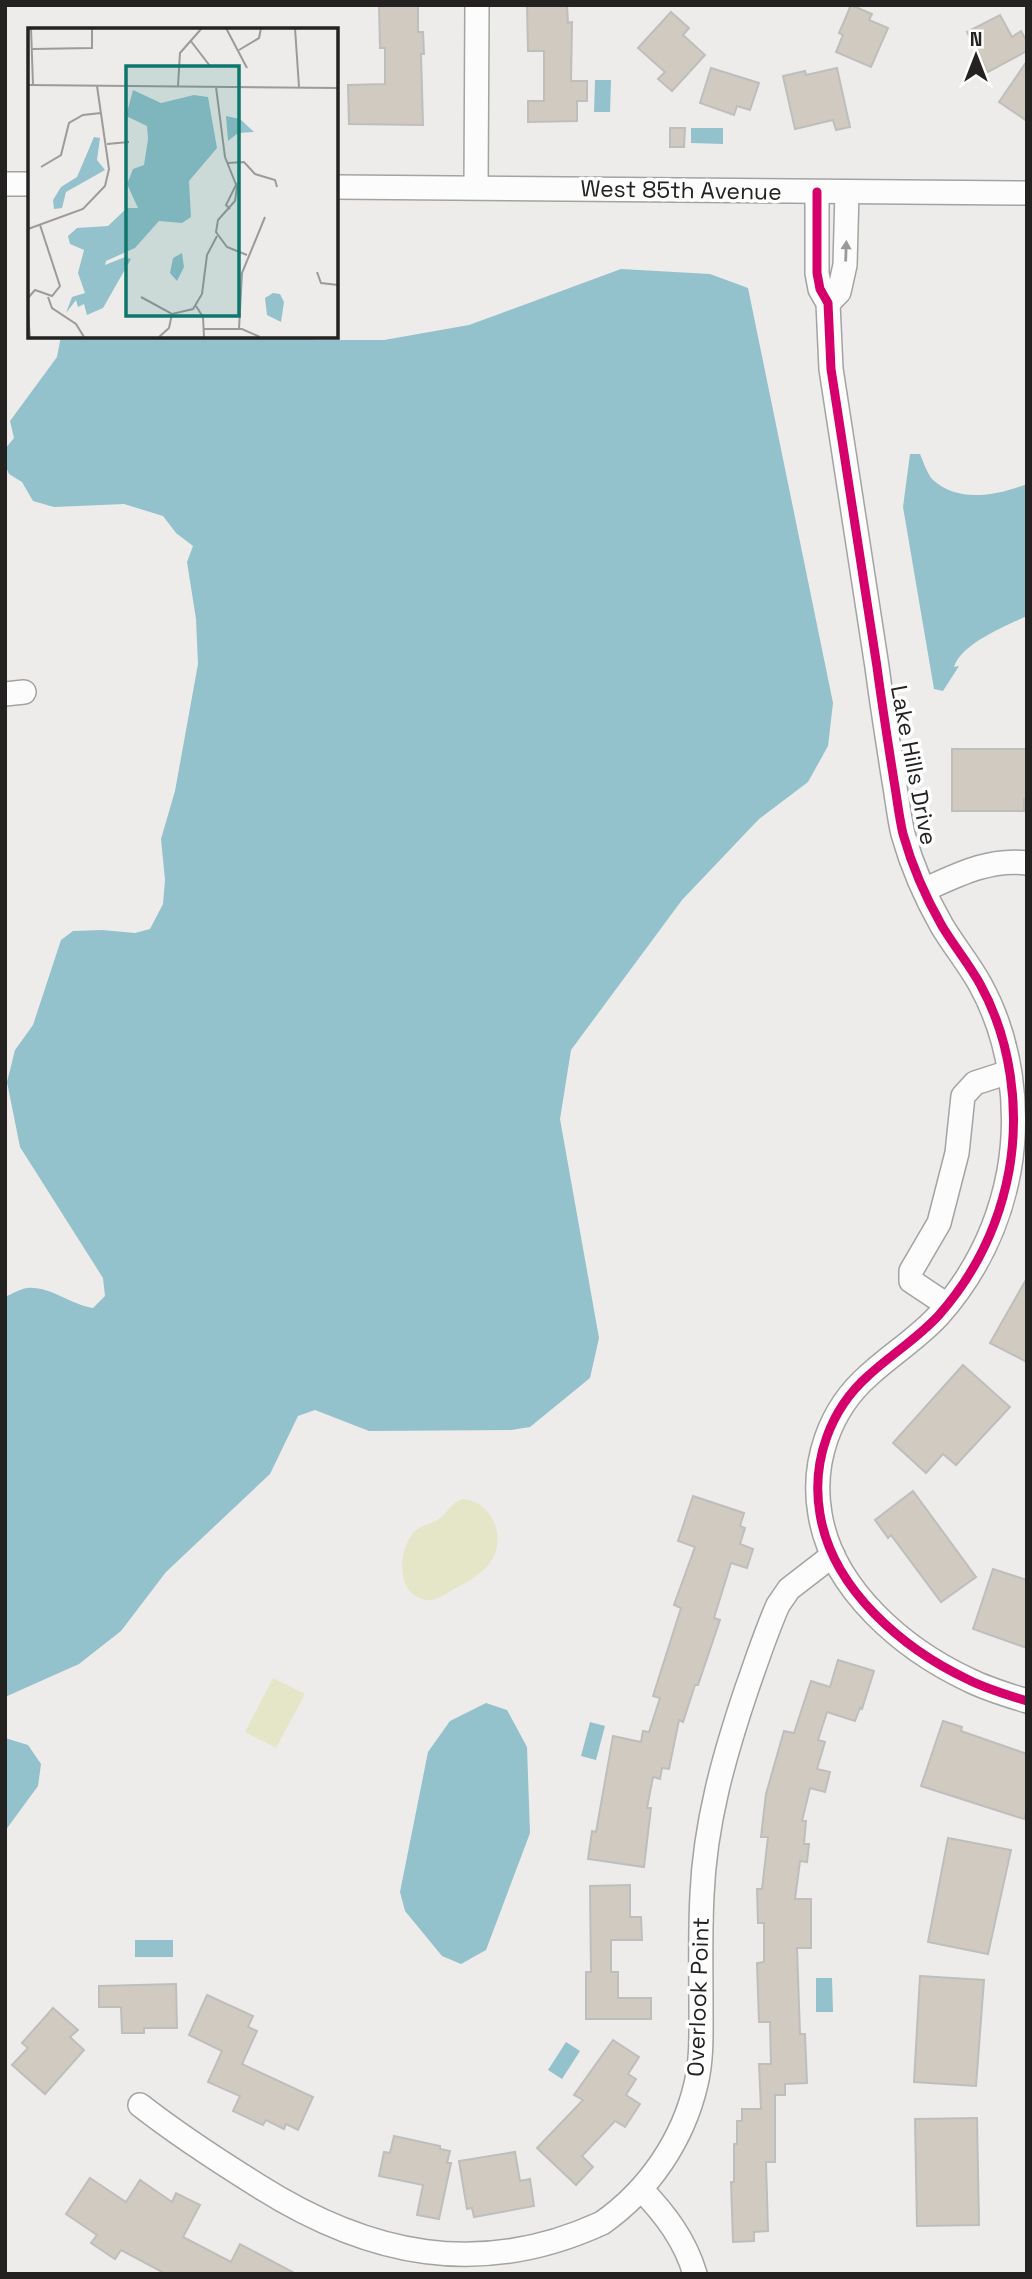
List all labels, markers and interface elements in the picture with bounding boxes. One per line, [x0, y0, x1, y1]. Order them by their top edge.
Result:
north arrow [941, 21, 1011, 91]
text: N [970, 27, 982, 52]
inset map [28, 28, 338, 338]
street label: West 85th Avenue [580, 173, 782, 207]
one-way arrow [840, 239, 852, 261]
street label: Lake Hills Drive [884, 683, 944, 847]
street label: Overlook Point [680, 1917, 716, 2077]

